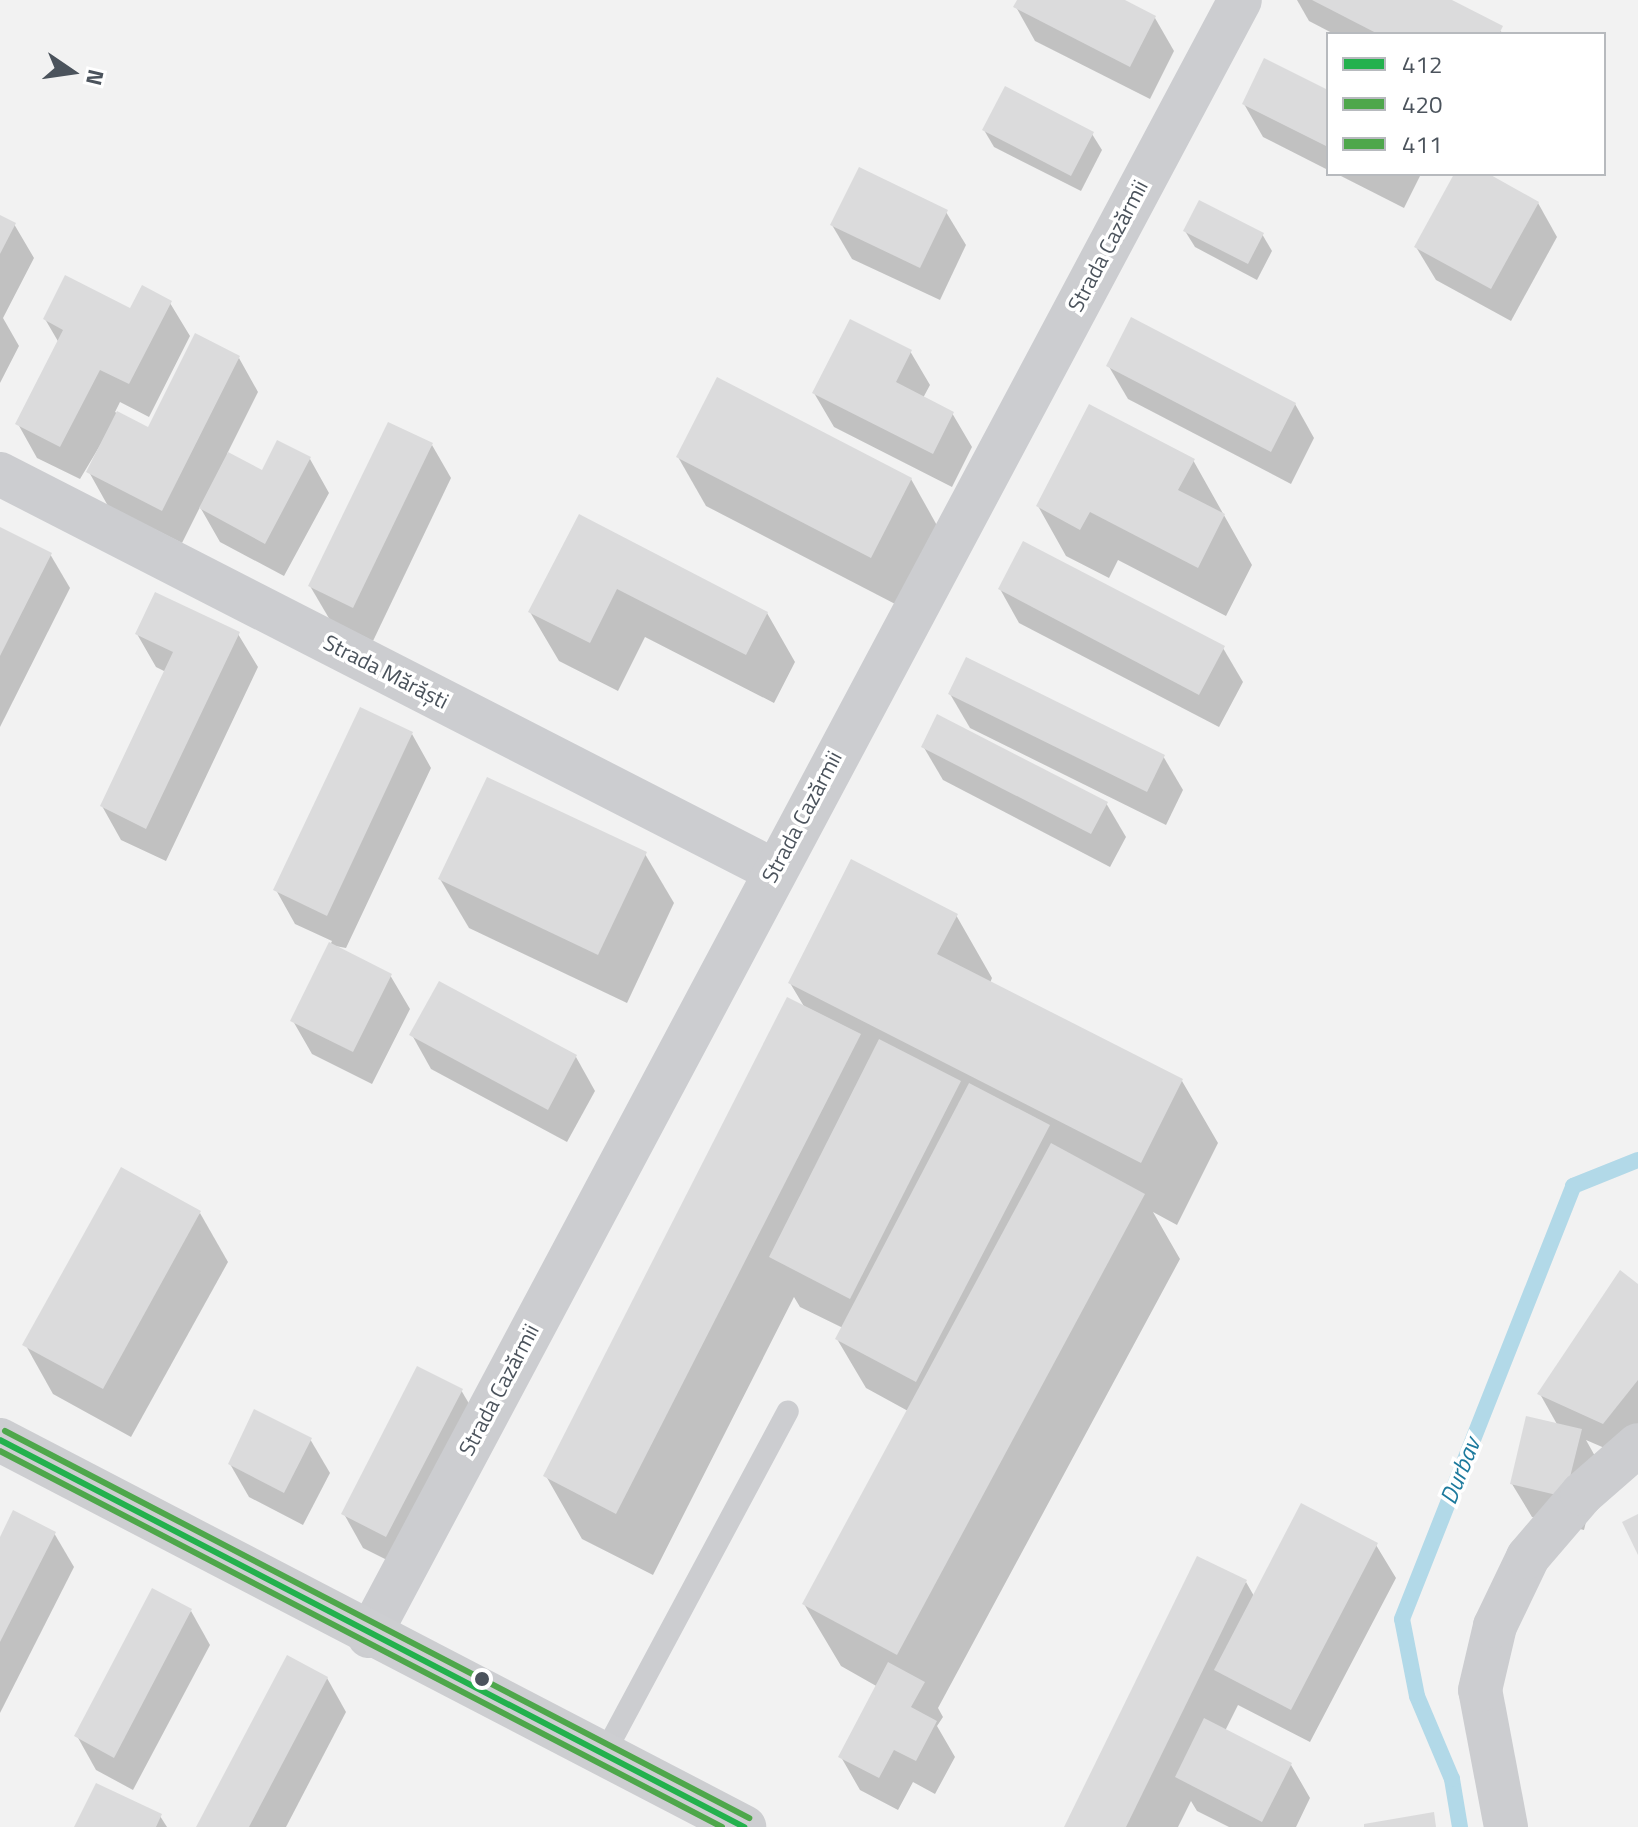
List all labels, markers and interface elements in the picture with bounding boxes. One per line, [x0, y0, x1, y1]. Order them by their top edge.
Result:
north arrow [32, 32, 112, 112]
legend [1326, 32, 1606, 176]
text: 412 [1402, 46, 1442, 82]
text: N [77, 66, 114, 89]
text: 420 [1402, 86, 1442, 122]
text: 411 [1402, 126, 1442, 162]
street label: Strada Cazărmii [1062, 176, 1154, 316]
street label: Strada Mărăști [319, 629, 453, 715]
street label: Strada Cazărmii [756, 747, 848, 887]
street label: Strada Cazărmii [453, 1320, 545, 1460]
water label: Durbav [1434, 1434, 1486, 1508]
unlabelled marker [474, 1671, 490, 1687]

